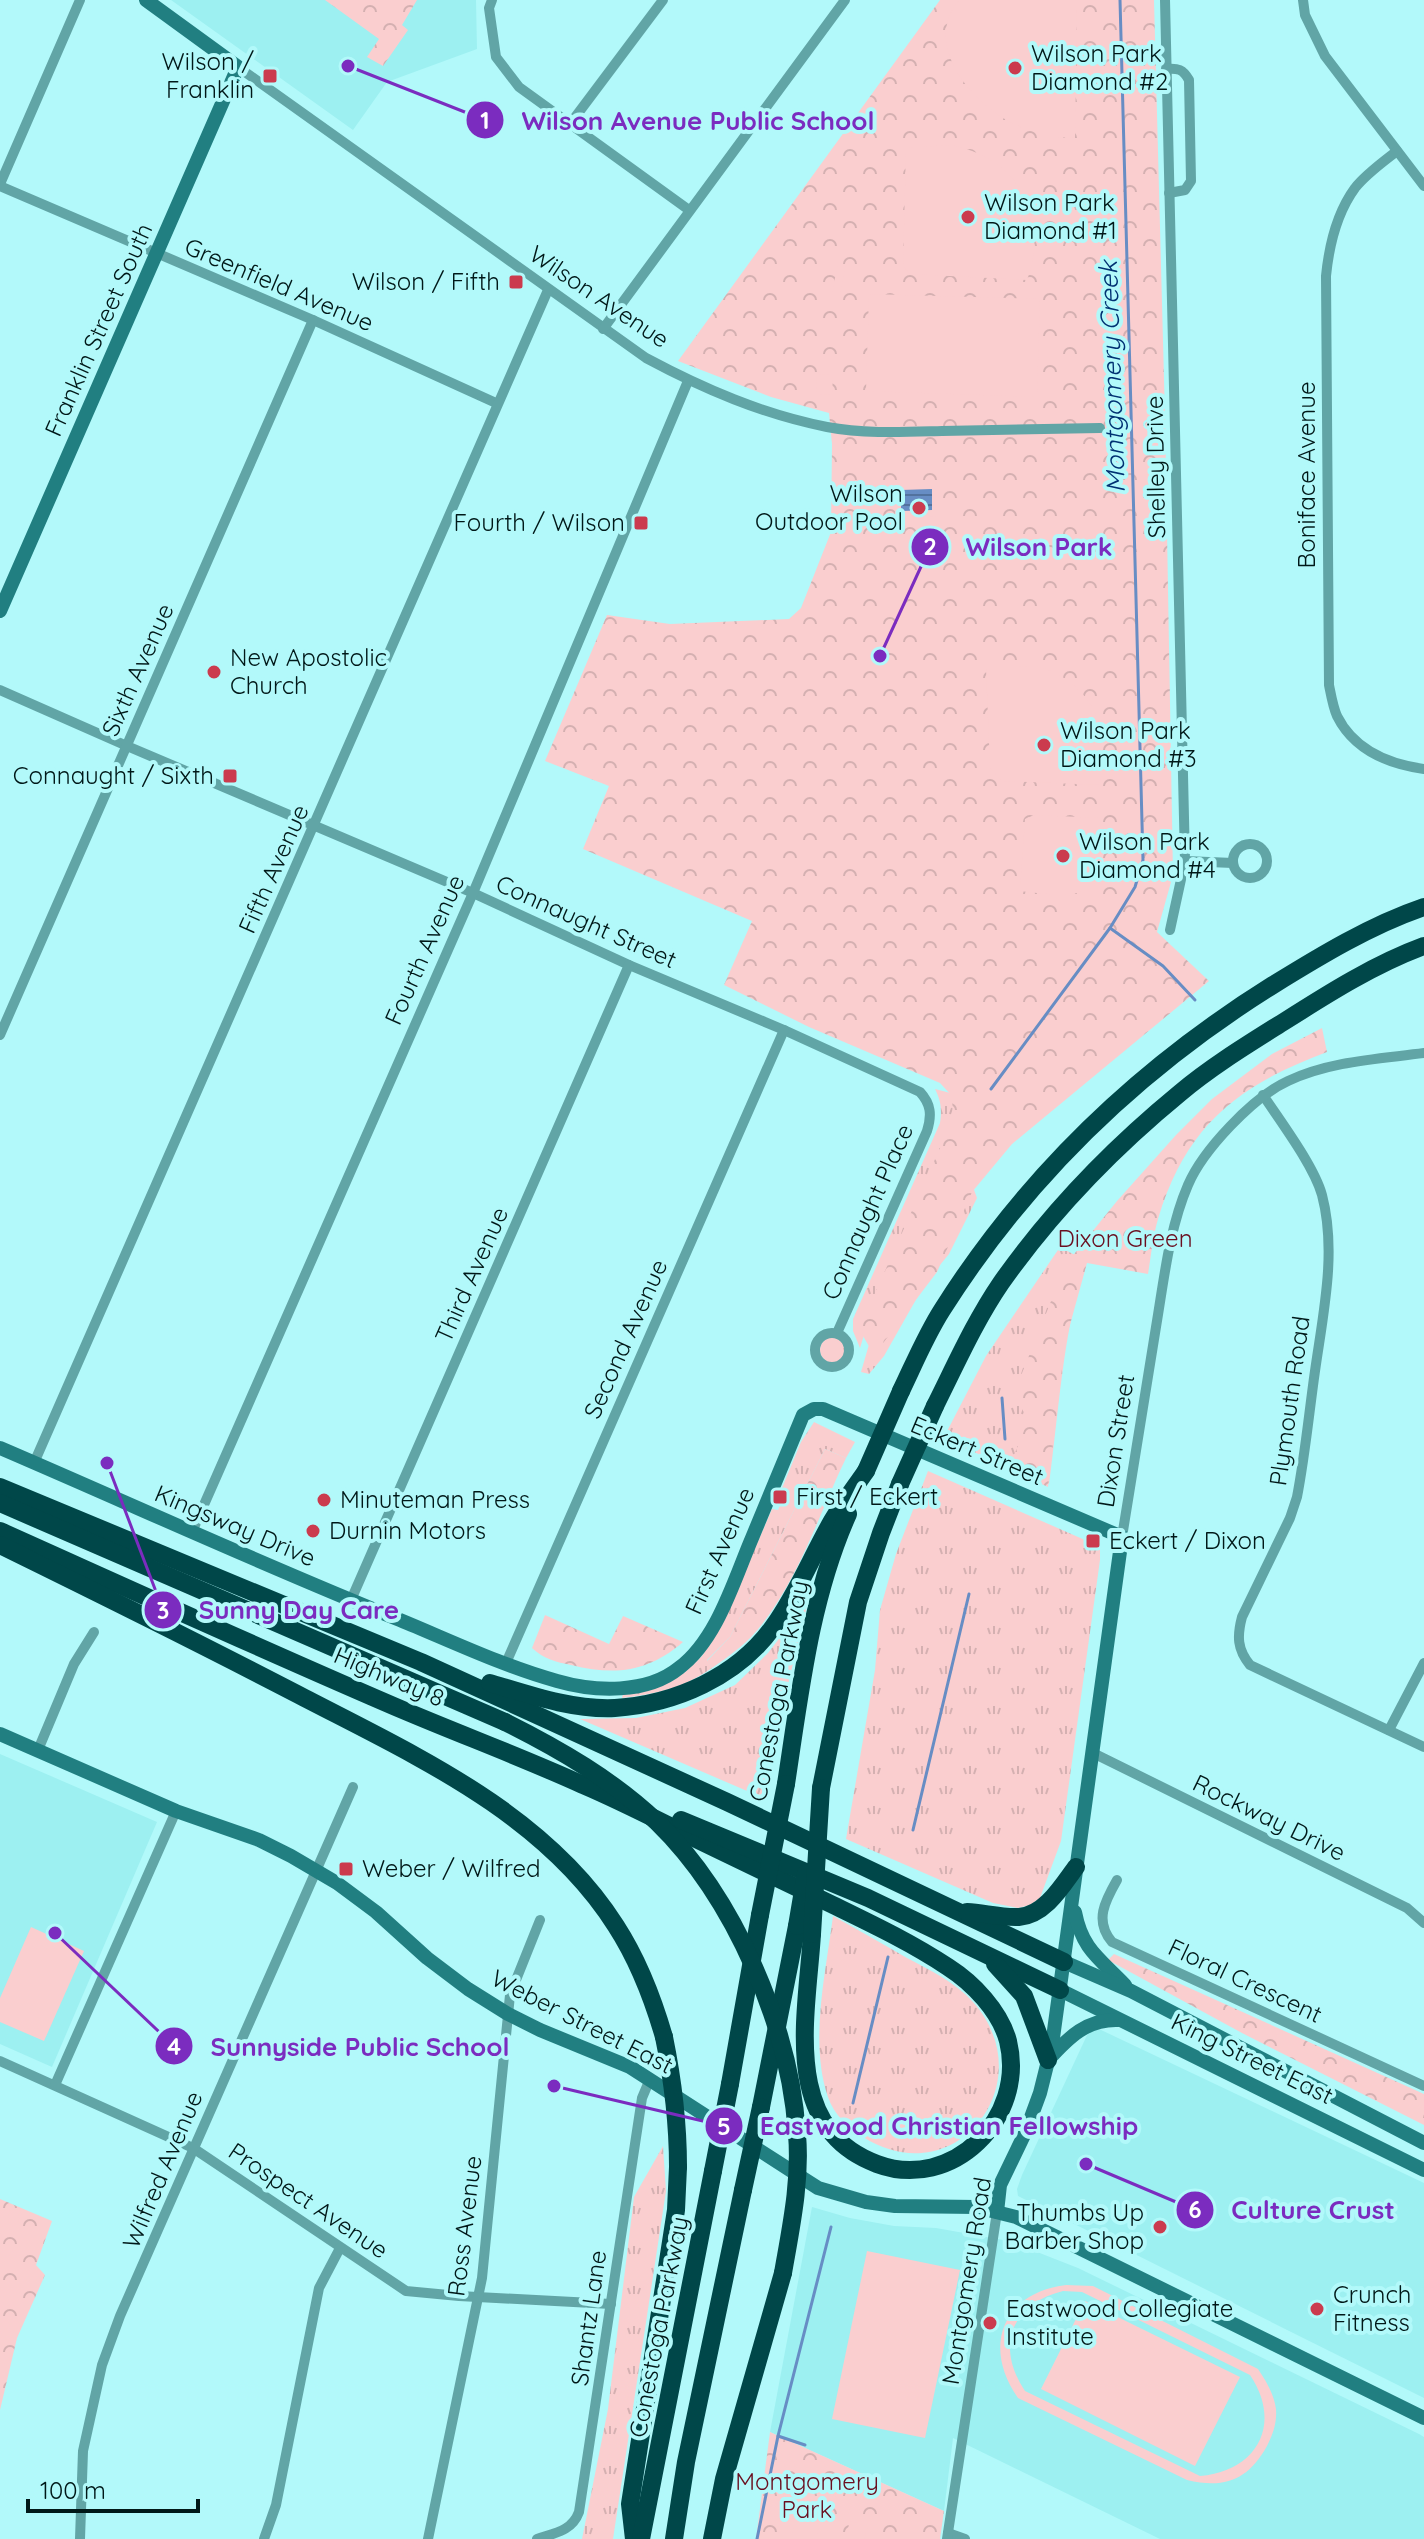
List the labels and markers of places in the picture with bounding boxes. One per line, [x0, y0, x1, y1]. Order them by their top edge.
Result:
place label: Wilson Park Diamond #2 [1031, 38, 1168, 96]
place label: Wilson / Franklin [161, 46, 254, 104]
marker: Wilson Park Diamond #2 [1006, 59, 1024, 77]
marker: Wilson / Franklin [261, 67, 279, 85]
callout: Wilson Avenue Public School [465, 95, 890, 145]
place label: Wilson Park Diamond #1 [984, 187, 1117, 245]
marker: Wilson Park Diamond #1 [959, 208, 977, 226]
place label: Wilson / Fifth [352, 266, 500, 296]
marker: Wilson / Fifth [507, 273, 525, 291]
place label: Wilson Outdoor Pool [755, 478, 903, 536]
marker: Wilson Outdoor Pool [910, 499, 928, 517]
place label: Fourth / Wilson [454, 507, 625, 537]
marker: Fourth / Wilson [632, 514, 650, 532]
callout: Wilson Park [910, 522, 1129, 572]
place label: New Apostolic Church [230, 642, 387, 700]
marker: New Apostolic Church [205, 663, 223, 681]
place label: Wilson Park Diamond #3 [1060, 715, 1197, 773]
marker: Wilson Park Diamond #3 [1035, 736, 1053, 754]
place label: Connaught / Sixth [13, 760, 214, 790]
marker: Connaught / Sixth [221, 767, 239, 785]
place label: Wilson Park Diamond #4 [1079, 826, 1216, 884]
marker: Wilson Park Diamond #4 [1054, 847, 1072, 865]
place label: First / Eckert [796, 1481, 938, 1511]
place label: Minuteman Press [340, 1484, 530, 1514]
marker: First / Eckert [771, 1488, 789, 1506]
marker: Minuteman Press [315, 1491, 333, 1509]
place label: Durnin Motors [329, 1515, 486, 1545]
marker: Durnin Motors [304, 1522, 322, 1540]
place label: Eckert / Dixon [1109, 1525, 1266, 1555]
marker: Eckert / Dixon [1084, 1532, 1102, 1550]
callout: Sunny Day Care [143, 1585, 415, 1635]
place label: Weber / Wilfred [362, 1853, 541, 1883]
marker: Weber / Wilfred [337, 1860, 355, 1878]
callout: Sunnyside Public School [154, 2021, 525, 2071]
callout: Eastwood Christian Fellowship [704, 2101, 1154, 2151]
callout: Culture Crust [1175, 2185, 1411, 2235]
place label: Thumbs Up Barber Shop [1005, 2197, 1144, 2255]
marker: Thumbs Up Barber Shop [1151, 2218, 1169, 2236]
place label: Crunch Fitness [1333, 2279, 1412, 2337]
place label: Eastwood Collegiate Institute [1006, 2293, 1233, 2351]
marker: Crunch Fitness [1308, 2300, 1326, 2318]
marker: Eastwood Collegiate Institute [981, 2314, 999, 2332]

